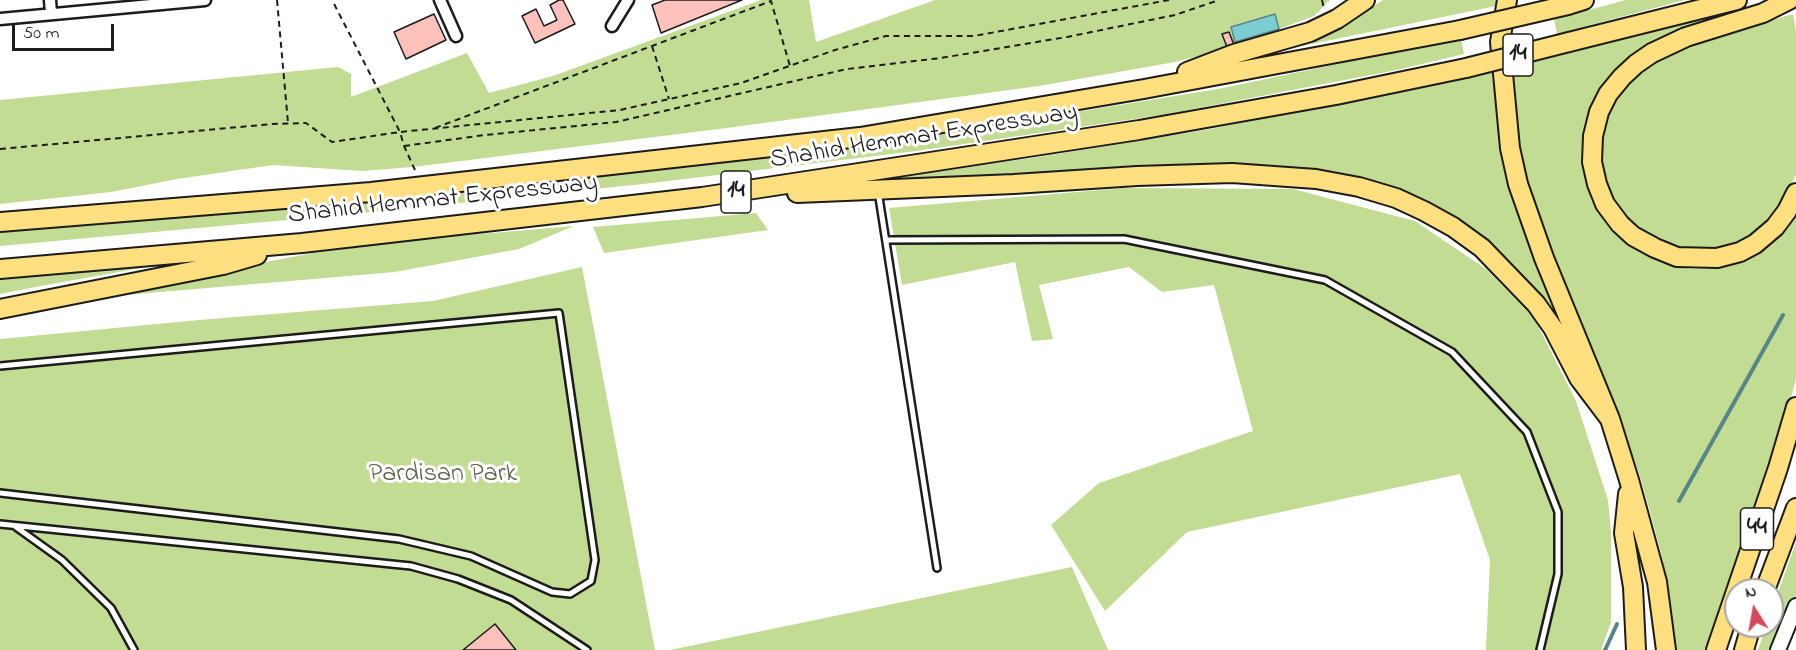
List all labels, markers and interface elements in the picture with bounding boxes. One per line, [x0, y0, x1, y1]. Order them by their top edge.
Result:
scale bar [15, 12, 117, 50]
text: 50 m [23, 21, 60, 47]
road number: 14 [1503, 34, 1533, 76]
street label: Shahid Hemmat Expressway [768, 98, 1080, 178]
street label: Shahid Hemmat Expressway [287, 169, 599, 233]
road number: 14 [721, 171, 751, 213]
park label: Pardisan Park [369, 460, 517, 492]
road number: 44 [1740, 508, 1774, 550]
north arrow [1724, 578, 1784, 638]
text: N [1743, 579, 1759, 605]

